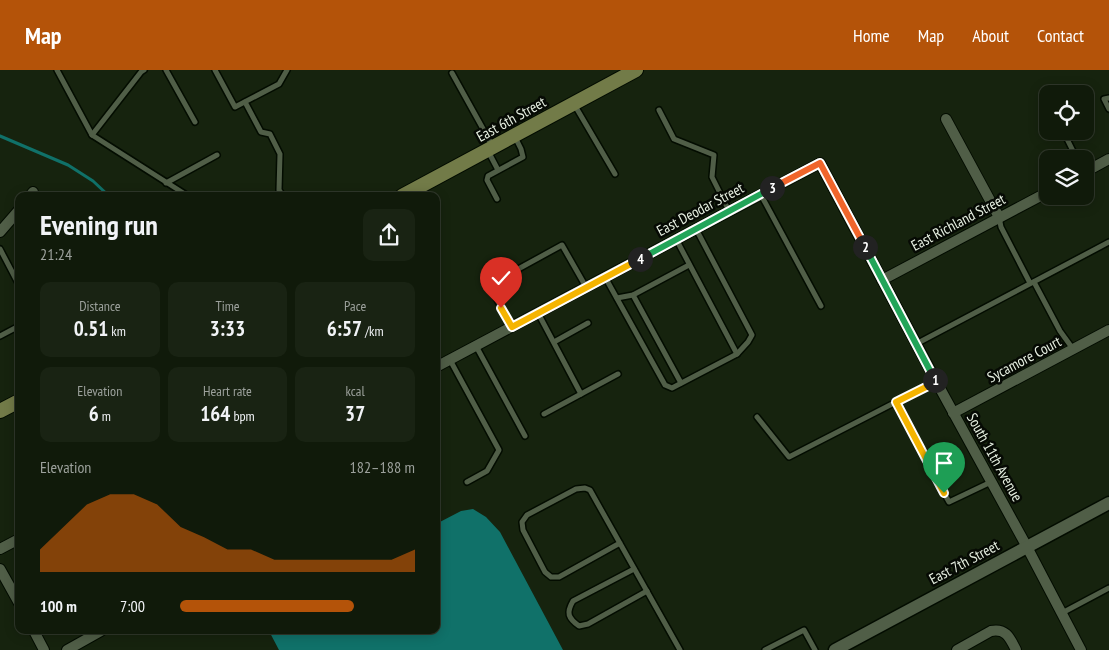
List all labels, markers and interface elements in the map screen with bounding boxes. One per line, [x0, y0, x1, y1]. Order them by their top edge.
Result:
text: Map [25, 20, 62, 51]
text: Home [853, 24, 890, 47]
text: Map [918, 24, 944, 47]
text: About [972, 24, 1009, 47]
text: Contact [1037, 24, 1084, 47]
map controls [1039, 85, 1094, 205]
button: locate [1039, 85, 1094, 140]
street label: East 6th Street [473, 92, 549, 146]
button: layers [1039, 150, 1094, 205]
pin: 3 [760, 176, 784, 200]
street label: East Deodar Street [653, 178, 747, 240]
text: 3 [769, 179, 776, 197]
street label: East Richland Street [908, 189, 1008, 255]
text: Evening run [40, 206, 158, 243]
button: share [363, 209, 415, 261]
pin: 2 [852, 234, 878, 260]
text: 2 [862, 238, 869, 256]
text: 21:24 [40, 244, 72, 264]
pin: 4 [628, 246, 652, 272]
text: 4 [637, 250, 644, 268]
pin [480, 257, 522, 308]
icon: check [487, 264, 515, 292]
text: Distance [79, 297, 120, 315]
text: Time [215, 297, 240, 315]
text: Pace [344, 297, 366, 315]
text: 0.51 [74, 315, 108, 342]
text: 3:33 [210, 315, 245, 342]
text: 6:57 [327, 315, 362, 342]
text: km [108, 322, 126, 340]
text: /km [362, 322, 384, 340]
street label: Sycamore Court [984, 332, 1064, 386]
pin: 1 [922, 368, 948, 392]
text: 1 [932, 371, 939, 389]
text: Elevation [77, 382, 122, 400]
text: Heart rate [203, 382, 252, 400]
text: kcal [346, 382, 365, 400]
text: 6 [89, 400, 99, 427]
text: 164 [200, 400, 230, 427]
text: 37 [345, 400, 365, 427]
text: m [99, 407, 111, 425]
text: bpm [230, 407, 255, 425]
street label: South 11th Avenue [963, 409, 1027, 505]
pin [923, 442, 965, 493]
icon: arrive [930, 449, 958, 477]
text: Elevation [40, 457, 91, 477]
text: 182–188 m [350, 457, 415, 477]
street label: East 7th Street [926, 536, 1002, 588]
text: 100 m [40, 596, 77, 616]
text: 7:00 [120, 596, 145, 616]

